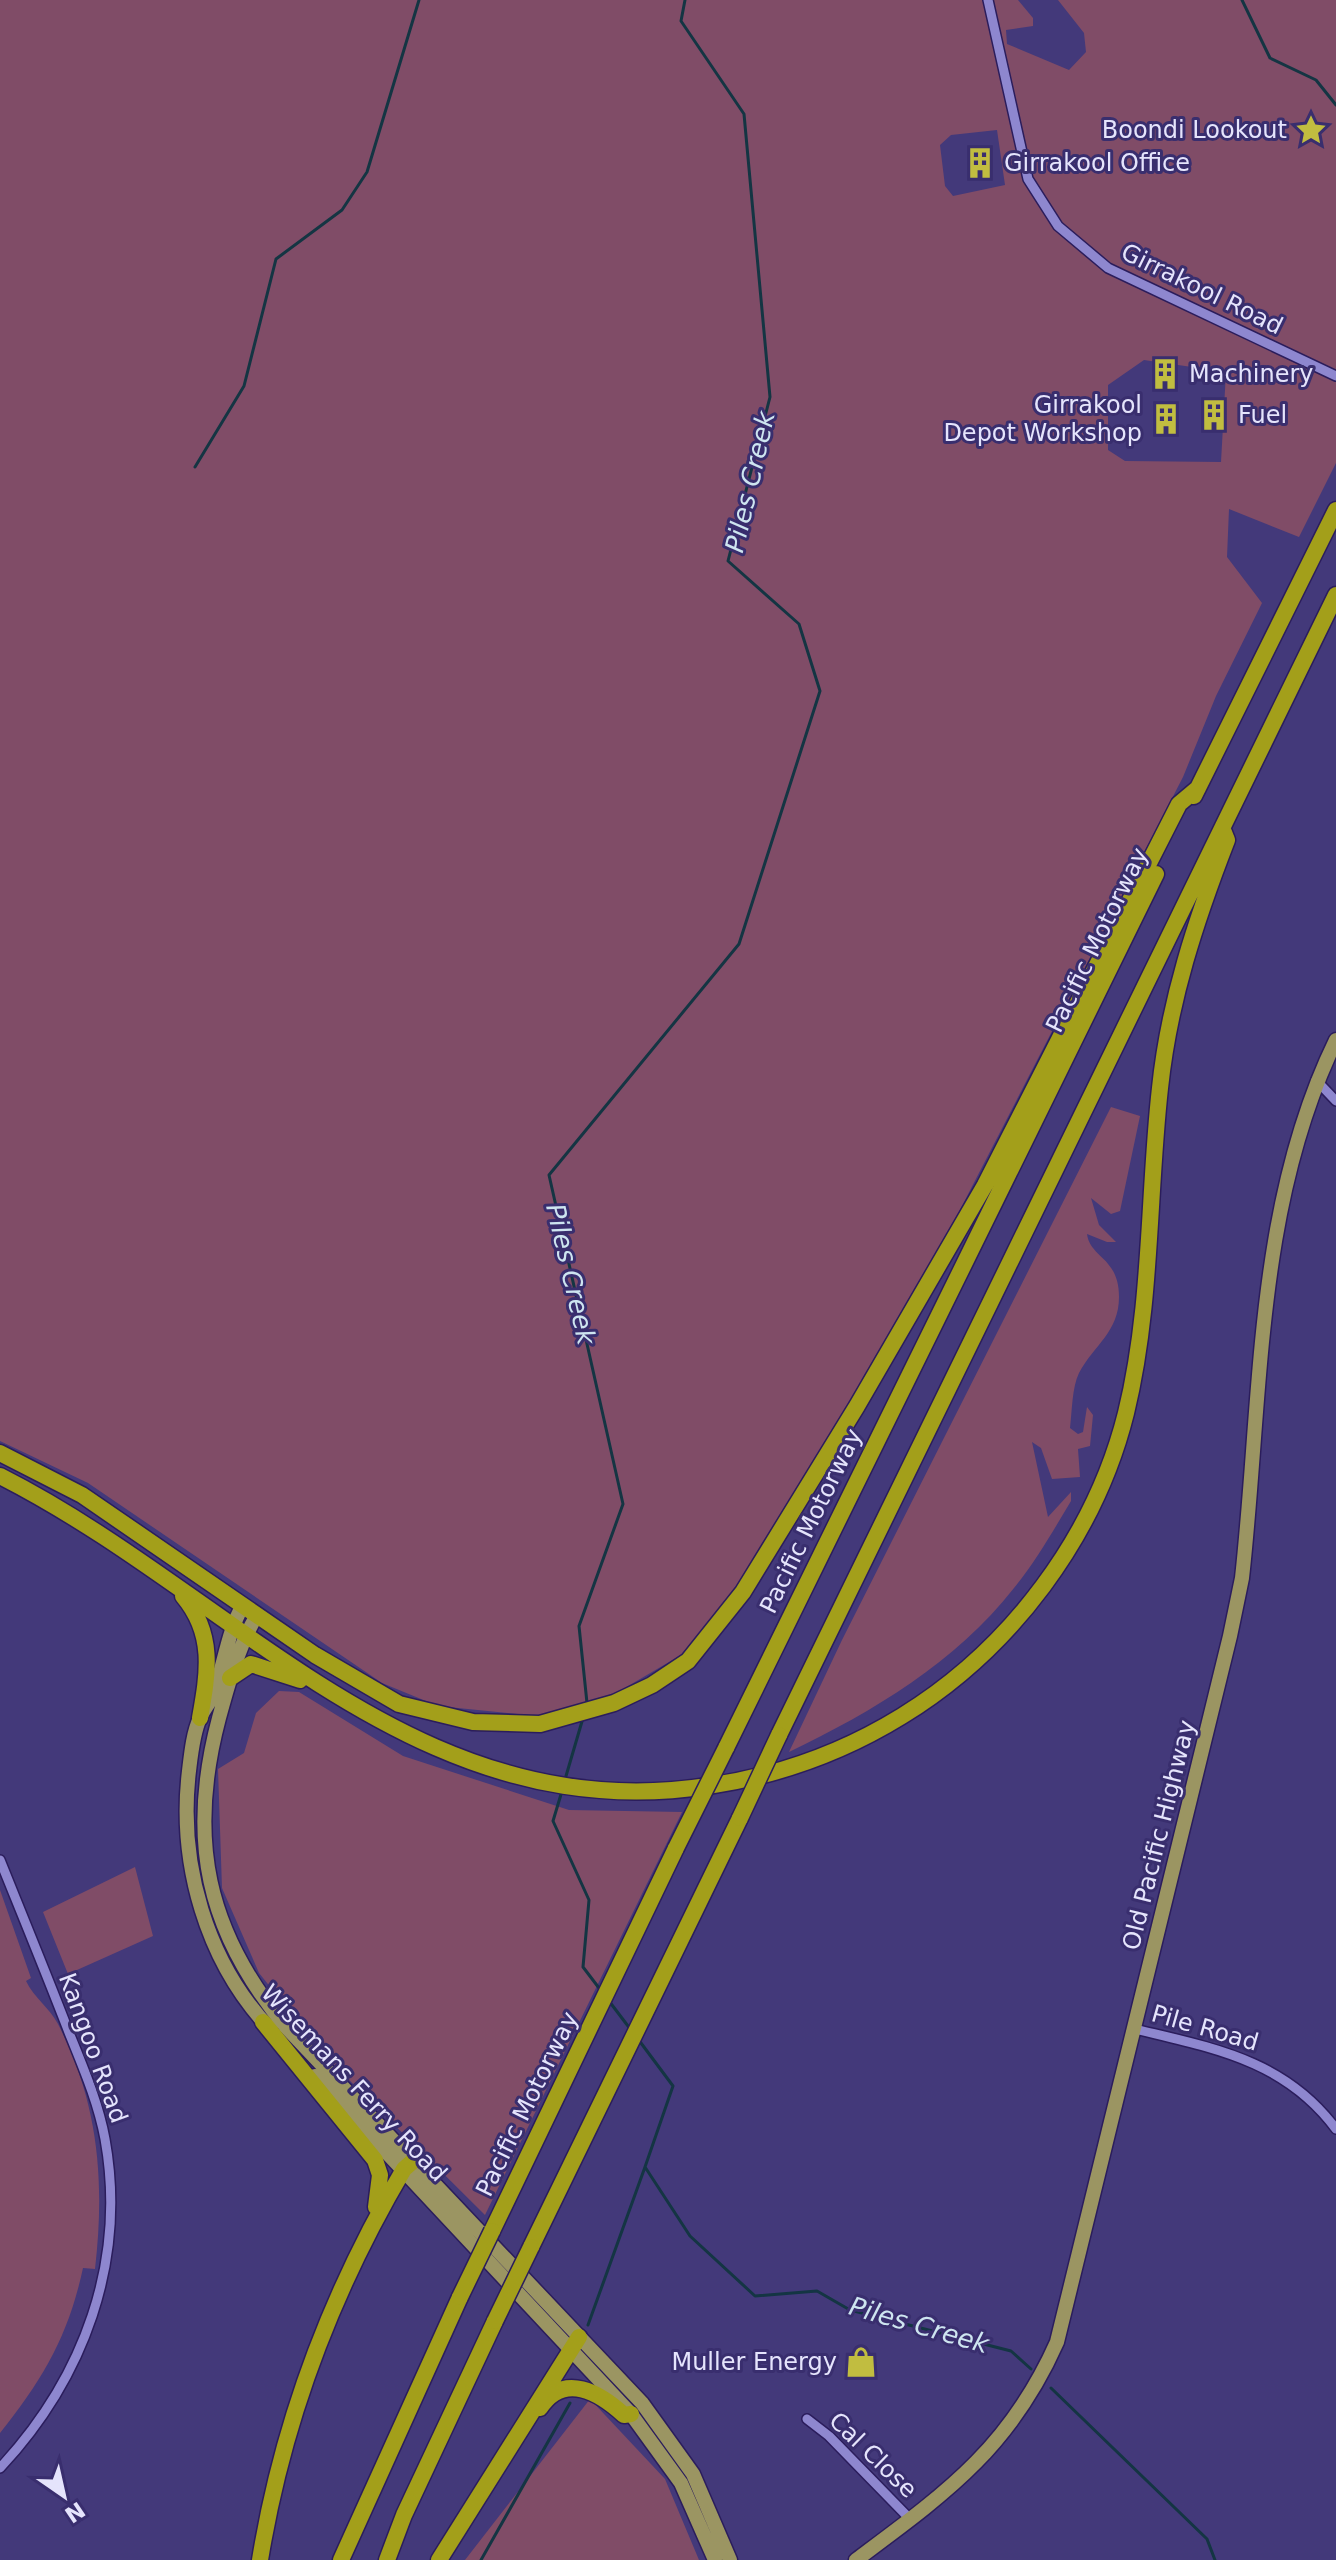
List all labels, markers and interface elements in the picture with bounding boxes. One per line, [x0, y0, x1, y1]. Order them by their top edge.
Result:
place icon: Boondi Lookout [1294, 113, 1328, 147]
place label: Boondi Lookout [1102, 116, 1287, 144]
building icon: Girrakool Office [963, 146, 997, 180]
place label: Girrakool Office [1004, 149, 1190, 177]
street label: Girrakool Road [1117, 238, 1287, 340]
building icon: Machinery [1148, 357, 1182, 391]
place label: Machinery [1189, 360, 1314, 388]
place label: Girrakool Depot Workshop [943, 391, 1142, 447]
building icon: Fuel [1197, 398, 1231, 432]
place label: Fuel [1238, 401, 1287, 429]
building icon: Girrakool Depot Workshop [1149, 402, 1183, 436]
water label: Piles Creek [719, 408, 781, 555]
street label: Pacific Motorway [1040, 843, 1154, 1037]
water label: Piles Creek [540, 1201, 602, 1348]
street label: Pacific Motorway [754, 1424, 868, 1618]
street label: Old Pacific Highway [1117, 1717, 1201, 1953]
street label: Kangoo Road [53, 1969, 133, 2127]
street label: Wisemans Ferry Road [255, 1979, 453, 2187]
street label: Pile Road [1148, 1999, 1262, 2057]
street label: Pacific Motorway [470, 2007, 584, 2201]
water label: Piles Creek [846, 2291, 993, 2360]
shop icon: Muller Energy [844, 2345, 878, 2379]
place label: Muller Energy [671, 2348, 837, 2376]
street label: Cal Close [823, 2406, 923, 2504]
north arrow [24, 2456, 104, 2536]
text: N [60, 2497, 90, 2528]

